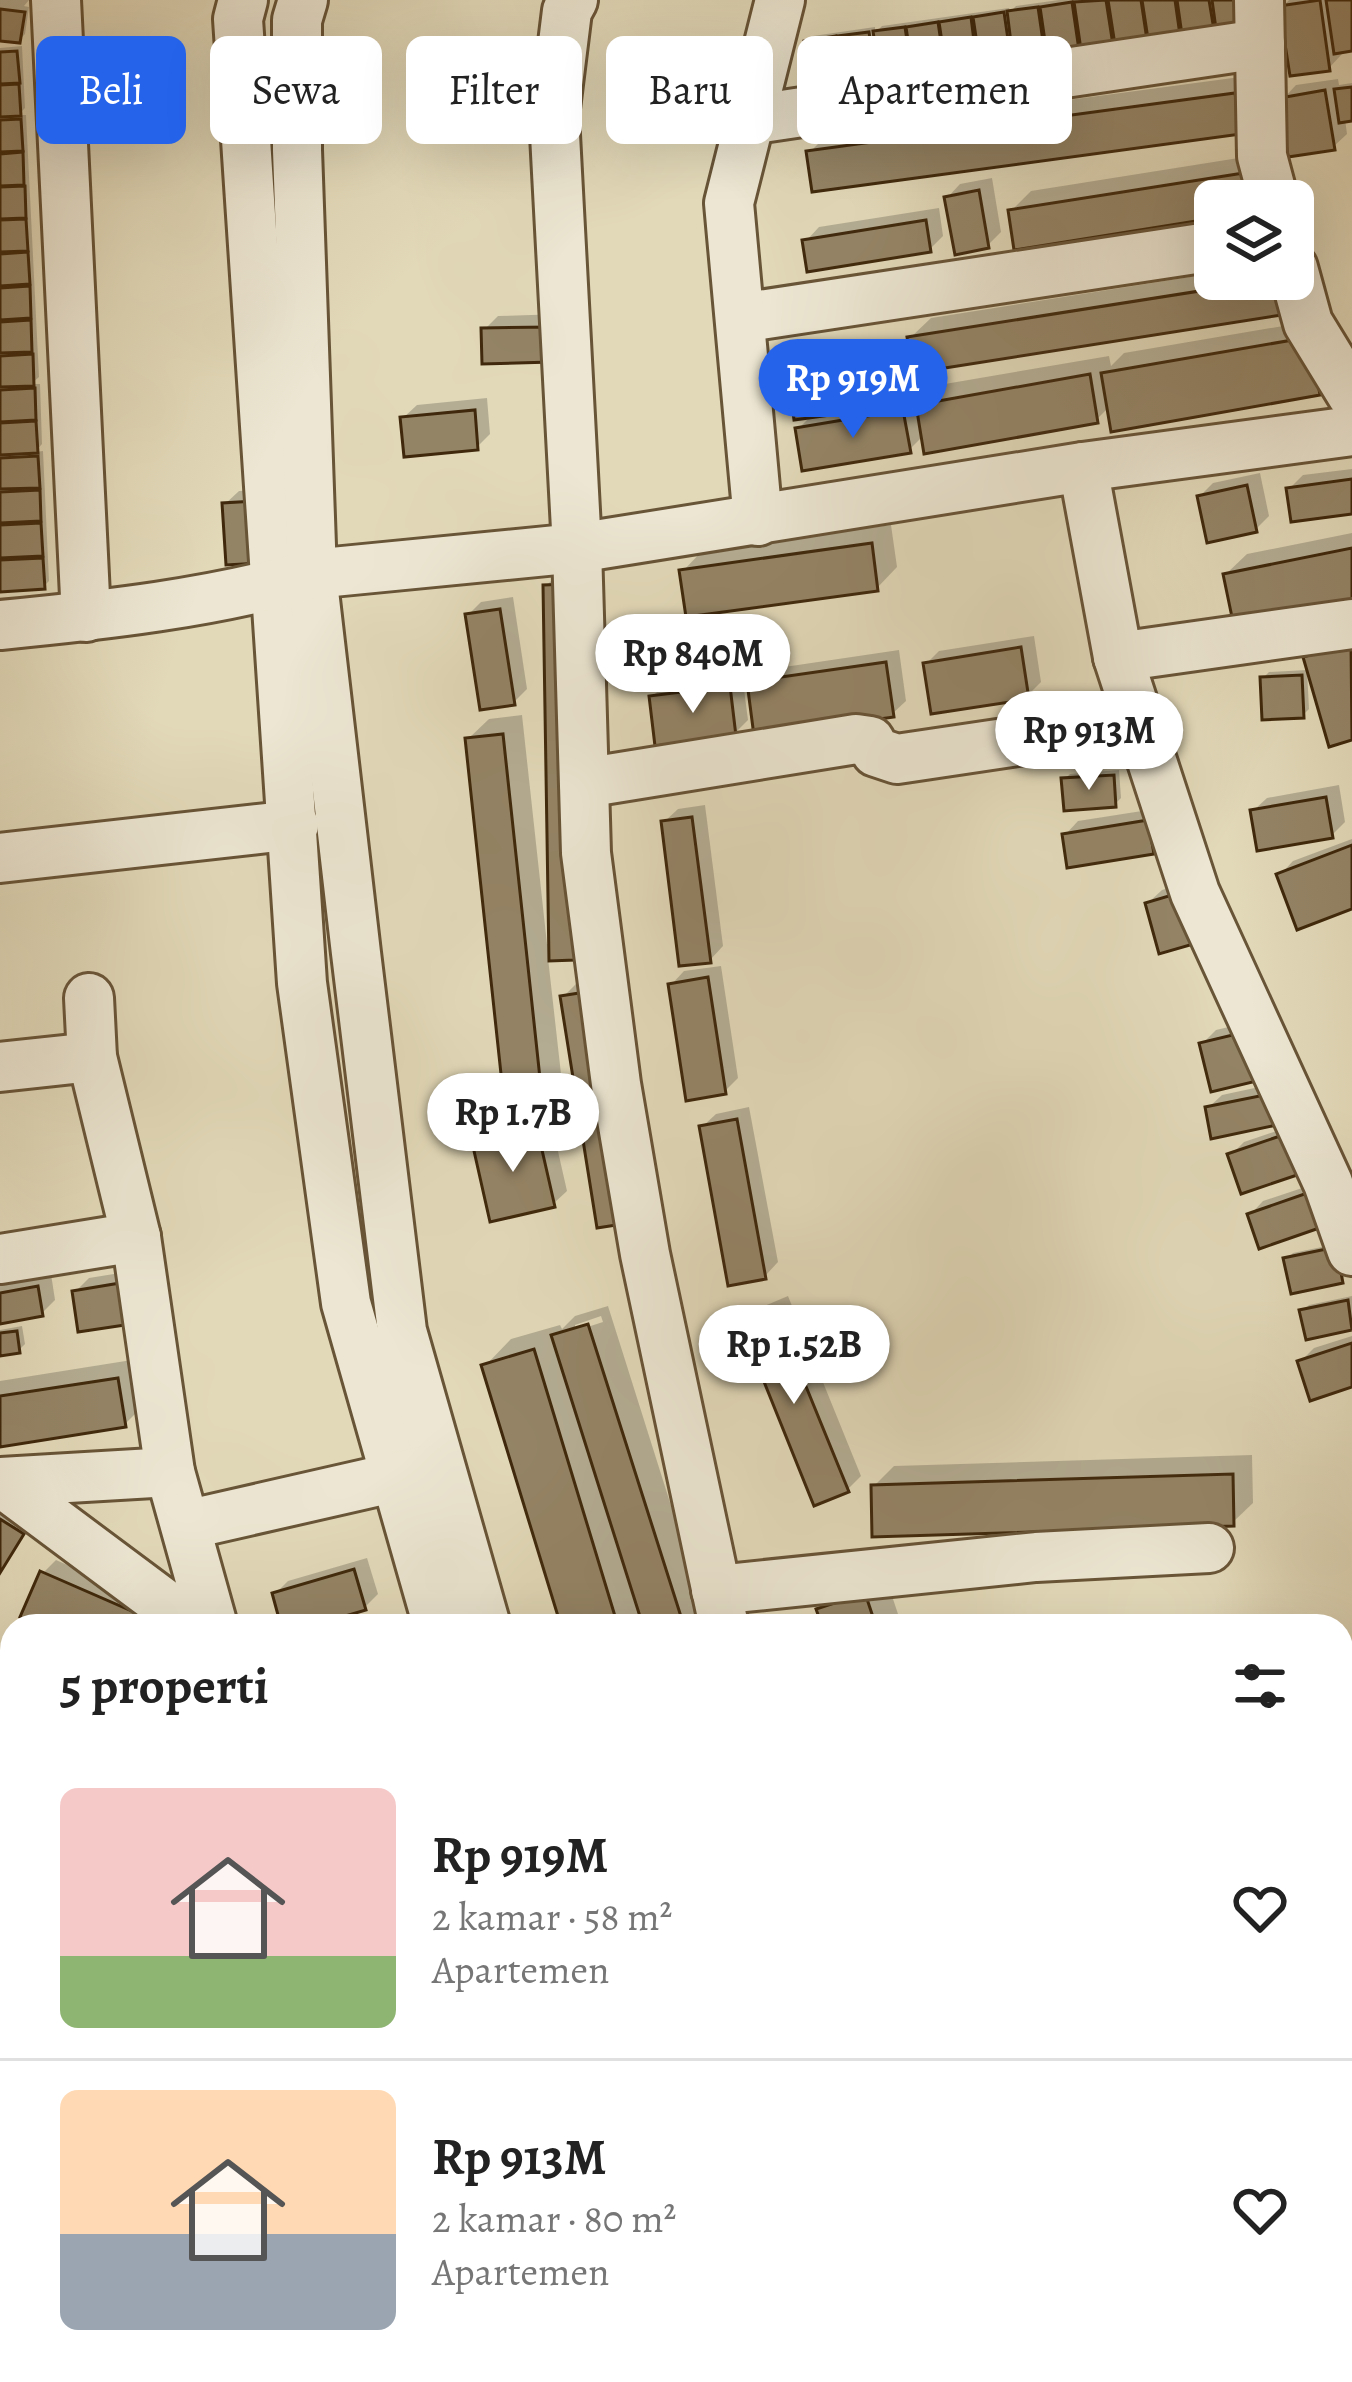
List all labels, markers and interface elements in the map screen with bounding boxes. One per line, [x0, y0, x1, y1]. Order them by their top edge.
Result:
chip: Beli [36, 36, 186, 144]
chip: Sewa [210, 36, 382, 144]
chip: Filter [406, 36, 582, 144]
chip: Baru [606, 36, 773, 144]
chip: Apartemen [797, 36, 1072, 144]
map controls [1194, 180, 1314, 300]
button: layers [1194, 180, 1314, 300]
pin: Rp 919M [742, 339, 964, 441]
text: Rp 919M [786, 351, 920, 404]
pin: Rp 840M [582, 614, 804, 716]
text: Rp 840M [622, 626, 764, 679]
pin: Rp 913M [978, 691, 1200, 793]
text: Rp 913M [1022, 703, 1156, 756]
pin: Rp 1.7B [402, 1073, 624, 1175]
text: Rp 1.7B [454, 1085, 572, 1138]
pin: Rp 1.52B [670, 1305, 918, 1407]
text: Rp 1.52B [726, 1317, 862, 1370]
text: 5 properti [60, 1651, 269, 1721]
icon: filters [1227, 1653, 1293, 1719]
text: Rp 919M [432, 1820, 608, 1890]
icon: home [156, 1836, 300, 1980]
icon: heart [1227, 1875, 1293, 1941]
text: 2 kamar · 58 m² [432, 1890, 672, 1943]
text: Apartemen [432, 1943, 609, 1996]
text: Rp 913M [432, 2122, 607, 2192]
icon: home [156, 2138, 300, 2282]
icon: heart [1227, 2177, 1293, 2243]
text: 2 kamar · 80 m² [432, 2192, 676, 2245]
text: Apartemen [432, 2245, 609, 2298]

